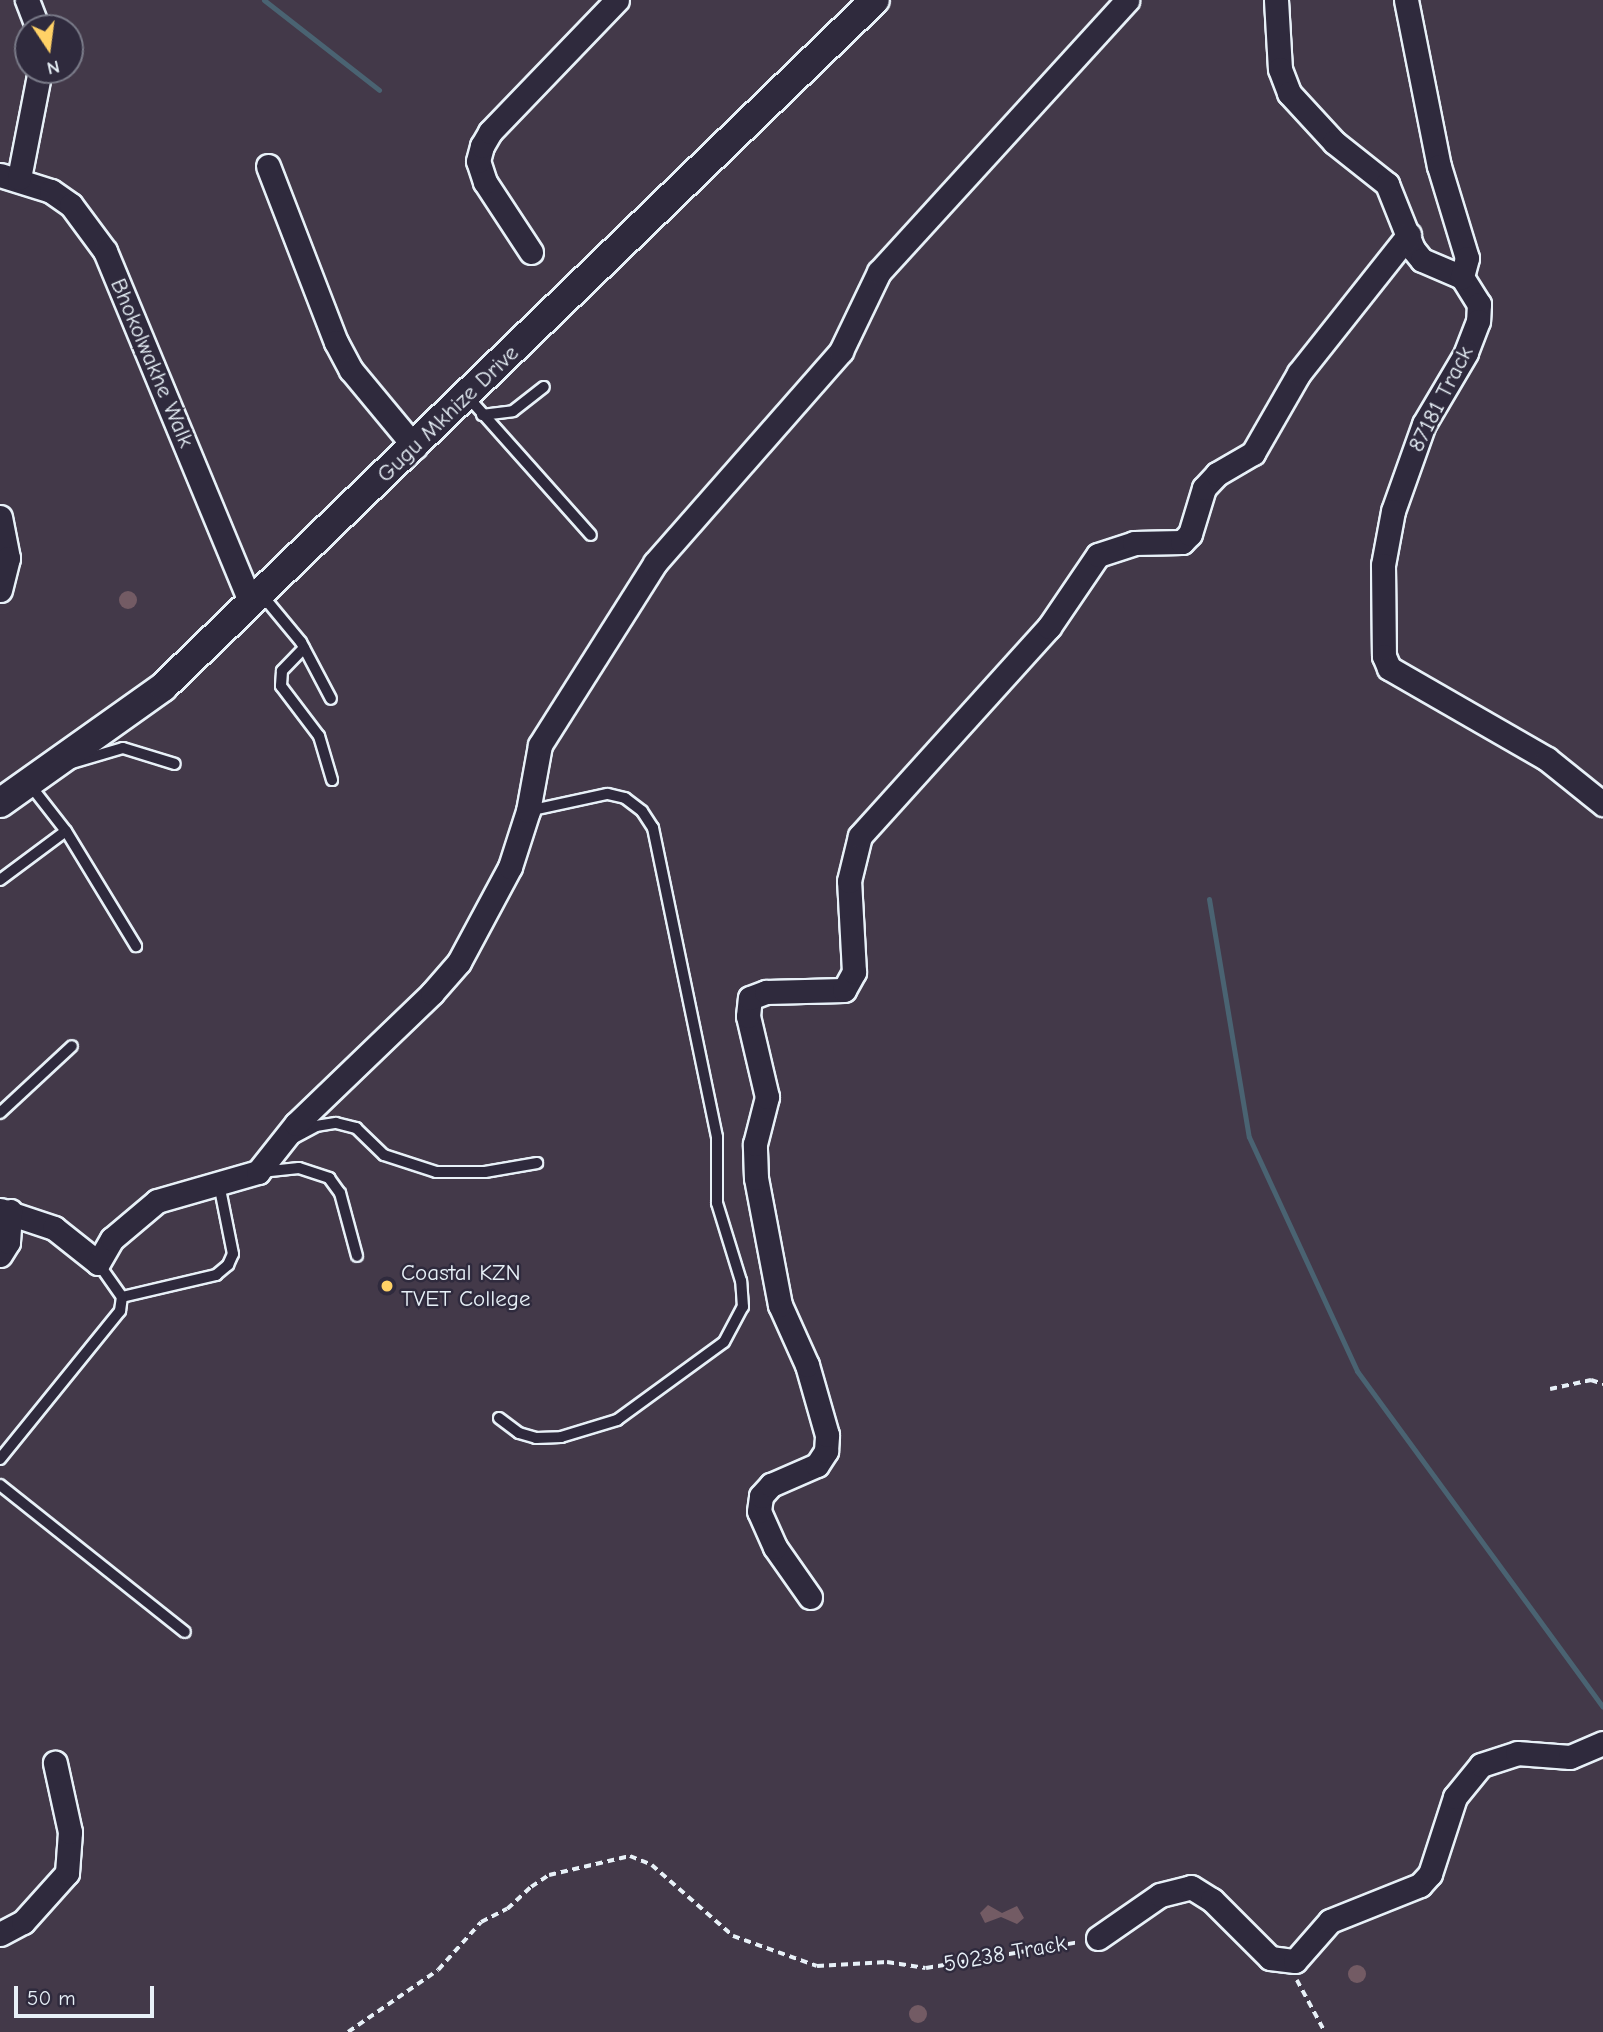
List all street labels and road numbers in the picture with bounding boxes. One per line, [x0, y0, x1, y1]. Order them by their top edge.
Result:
street label: Bhokolwakhe Walk [104, 274, 200, 452]
street label: Gugu Mkhize Drive [372, 339, 524, 489]
street label: 87181 Track [1403, 341, 1479, 457]
street label: 50238 Track [941, 1930, 1069, 1978]

